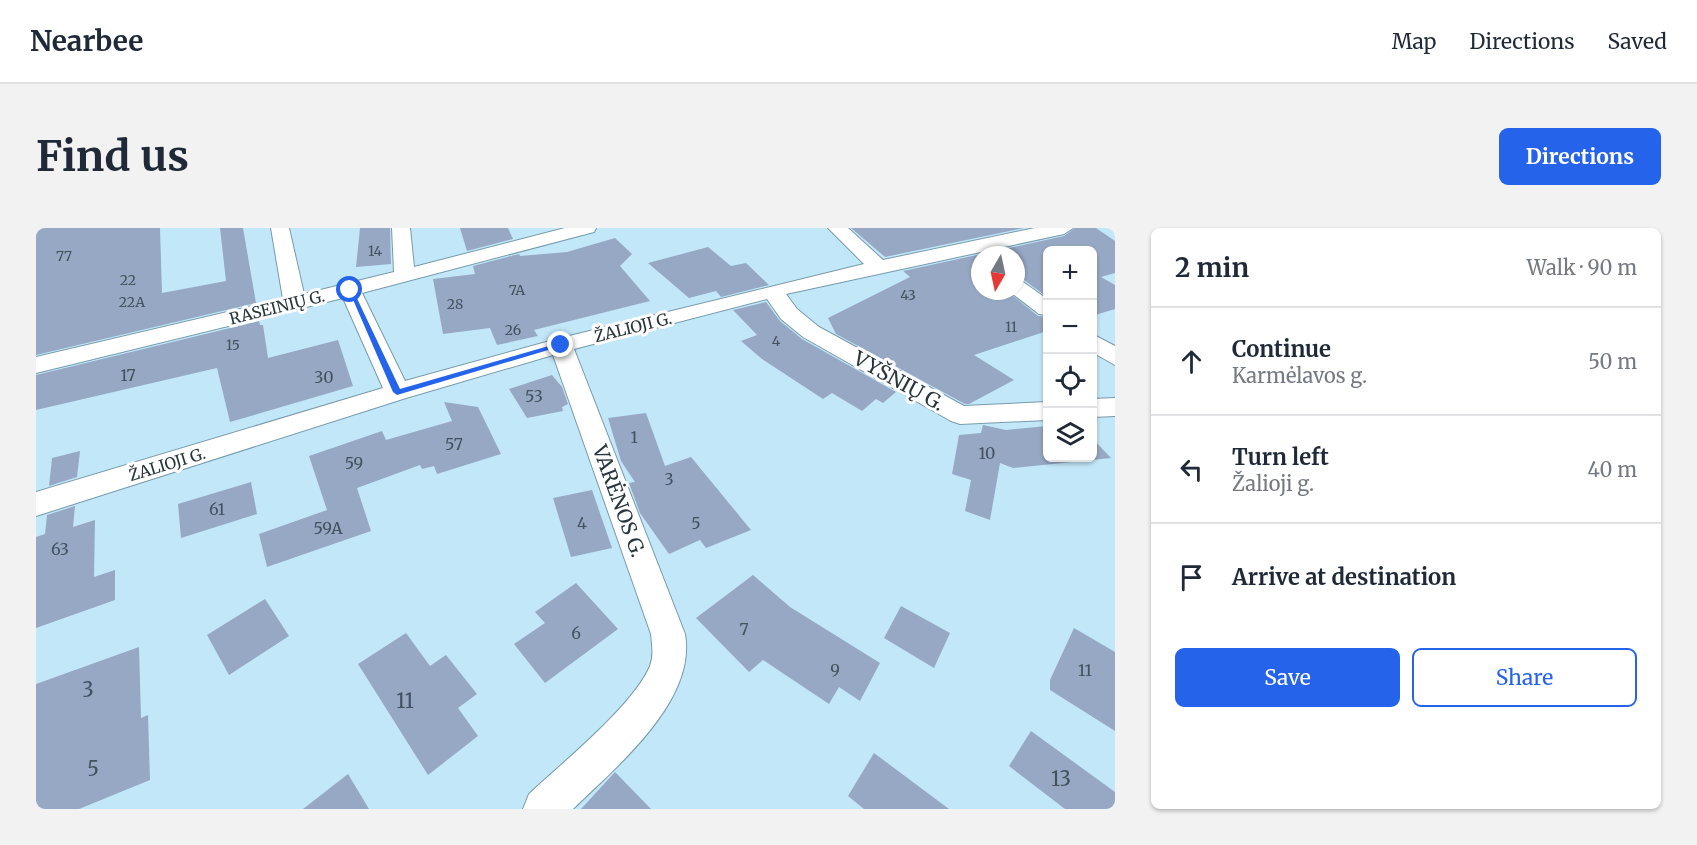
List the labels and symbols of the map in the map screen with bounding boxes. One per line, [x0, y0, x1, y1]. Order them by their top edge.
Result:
house number: 14 [368, 242, 382, 260]
north arrow [971, 246, 1025, 300]
house number: 77 [56, 247, 72, 265]
house number: 22 [120, 271, 136, 289]
route start [336, 276, 362, 302]
house number: 7A [509, 281, 525, 299]
street label: RASEINIŲ G. [227, 285, 327, 329]
house number: 43 [900, 286, 916, 304]
house number: 22A [119, 293, 145, 311]
house number: 28 [447, 295, 463, 313]
street label: ŽALIOJI G. [592, 308, 674, 346]
house number: 11 [1005, 318, 1017, 336]
house number: 26 [505, 321, 521, 339]
route end [547, 331, 573, 357]
house number: 4 [772, 332, 781, 350]
house number: 15 [226, 336, 240, 354]
street label: VYŠNIŲ G. [848, 344, 950, 416]
house number: 17 [120, 365, 136, 385]
house number: 30 [314, 367, 334, 387]
house number: 53 [525, 386, 543, 406]
house number: 1 [630, 427, 638, 447]
house number: 57 [445, 434, 463, 454]
street label: VARĖNOS G. [587, 440, 651, 560]
street label: ŽALIOJI G. [126, 443, 208, 485]
house number: 10 [979, 443, 995, 463]
house number: 59 [345, 453, 363, 473]
house number: 3 [664, 469, 674, 489]
house number: 61 [209, 499, 225, 519]
house number: 4 [577, 513, 587, 533]
house number: 5 [691, 513, 701, 533]
house number: 59A [314, 518, 343, 538]
house number: 63 [51, 539, 69, 559]
house number: 7 [739, 619, 749, 639]
house number: 6 [571, 623, 581, 643]
house number: 9 [830, 660, 840, 680]
house number: 11 [1078, 660, 1092, 680]
house number: 3 [82, 677, 94, 702]
house number: 11 [396, 688, 414, 713]
house number: 5 [87, 756, 99, 781]
house number: 13 [1051, 766, 1071, 791]

